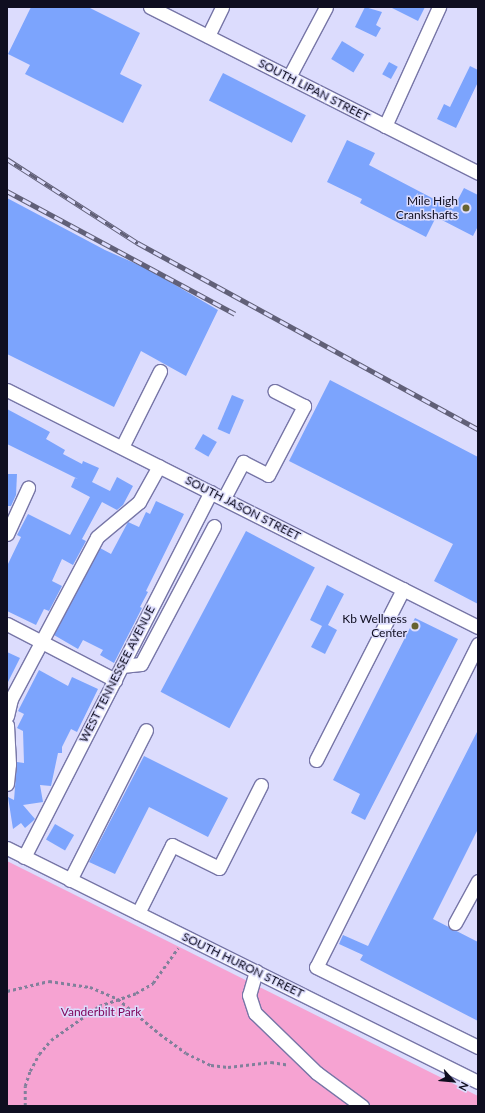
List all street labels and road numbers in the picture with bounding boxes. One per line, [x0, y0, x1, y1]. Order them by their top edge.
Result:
street label: SOUTH LIPAN STREET [256, 56, 372, 124]
street label: SOUTH JASON STREET [183, 473, 303, 543]
street label: WEST TENNESSEE AVENUE [76, 603, 158, 745]
street label: SOUTH HURON STREET [180, 929, 306, 1001]

